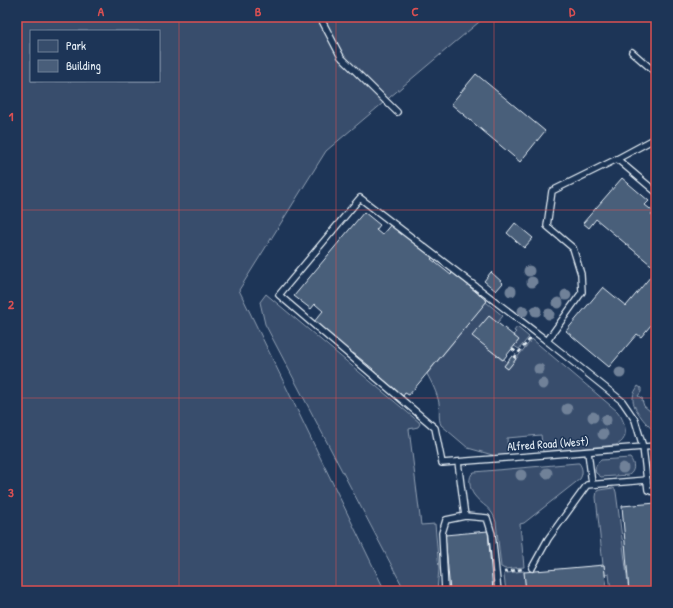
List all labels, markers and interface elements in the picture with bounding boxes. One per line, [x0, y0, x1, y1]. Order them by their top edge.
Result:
text: A [98, 2, 105, 20]
text: B [255, 2, 262, 20]
text: C [411, 2, 419, 20]
text: D [569, 2, 576, 20]
legend [30, 30, 160, 82]
text: Park [66, 37, 86, 54]
text: Building [66, 57, 101, 74]
text: 1 [9, 107, 14, 125]
text: 2 [8, 295, 15, 313]
street label: Alfred Road (West) [507, 432, 589, 455]
text: 3 [8, 483, 14, 501]

